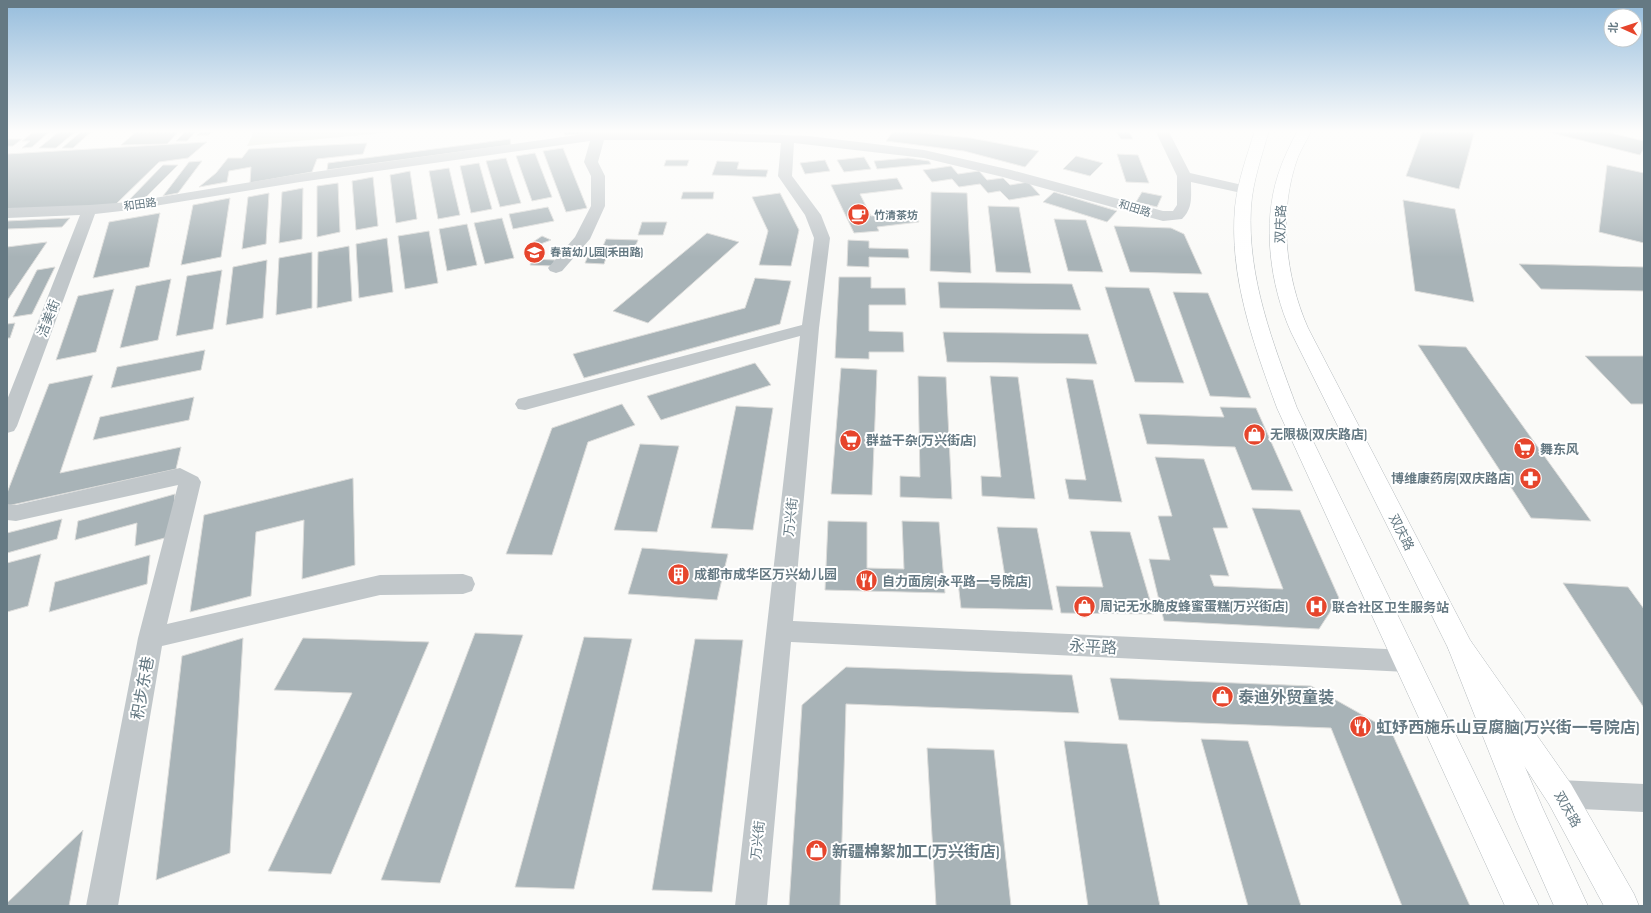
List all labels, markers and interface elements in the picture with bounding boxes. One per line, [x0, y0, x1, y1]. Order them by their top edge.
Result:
north arrow [1603, 8, 1643, 48]
text: 北 [1607, 22, 1620, 33]
street label: 和田路 [123, 196, 157, 213]
street label: 和田路 [1117, 197, 1153, 220]
cafe icon: 竹清茶坊 [845, 202, 871, 228]
street label: 双庆路 [1272, 204, 1290, 244]
place label: 竹清茶坊 [874, 209, 918, 222]
school or university icon: 春苗幼儿园(禾田路) [522, 239, 548, 265]
place label: 春苗幼儿园(禾田路) [550, 246, 644, 259]
street label: 洁美街 [34, 297, 63, 339]
shop icon: 无限极(双庆路店) [1241, 421, 1267, 447]
supermarket icon: 群益干杂(万兴街店) [837, 427, 863, 453]
place label: 无限极(双庆路店) [1270, 427, 1367, 443]
place label: 群益干杂(万兴街店) [866, 433, 976, 449]
supermarket icon: 舞东风 [1512, 436, 1538, 462]
place label: 舞东风 [1540, 442, 1579, 458]
pharmacy icon: 博维康药房(双庆路店) [1517, 465, 1543, 491]
place label: 博维康药房(双庆路店) [1391, 471, 1514, 487]
street label: 万兴街 [781, 497, 801, 537]
street label: 双庆路 [1385, 511, 1417, 553]
building icon: 成都市成华区万兴幼儿园 [666, 561, 692, 587]
place label: 成都市成华区万兴幼儿园 [694, 567, 837, 583]
restaurant icon: 自力面房(永平路一号院店) [853, 568, 879, 594]
place label: 自力面房(永平路一号院店) [882, 574, 1031, 590]
shop icon: 周记无水脆皮蜂蜜蛋糕(万兴街店) [1072, 593, 1098, 619]
hospital icon: 联合社区卫生服务站 [1303, 594, 1329, 620]
place label: 周记无水脆皮蜂蜜蛋糕(万兴街店) [1100, 599, 1288, 615]
place label: 联合社区卫生服务站 [1332, 600, 1449, 616]
street label: 永平路 [1068, 637, 1117, 658]
street label: 积步东巷 [129, 655, 158, 721]
shop icon: 泰迪外贸童装 [1210, 684, 1236, 710]
place label: 泰迪外贸童装 [1238, 688, 1334, 708]
restaurant icon: 虹妤西施乐山豆腐脑(万兴街一号院店) [1347, 714, 1373, 740]
place label: 虹妤西施乐山豆腐脑(万兴街一号院店) [1376, 719, 1639, 738]
street label: 双庆路 [1550, 789, 1584, 830]
street label: 万兴街 [748, 820, 768, 860]
shop icon: 新疆棉絮加工(万兴街店) [803, 838, 829, 864]
place label: 新疆棉絮加工(万兴街店) [832, 842, 999, 862]

